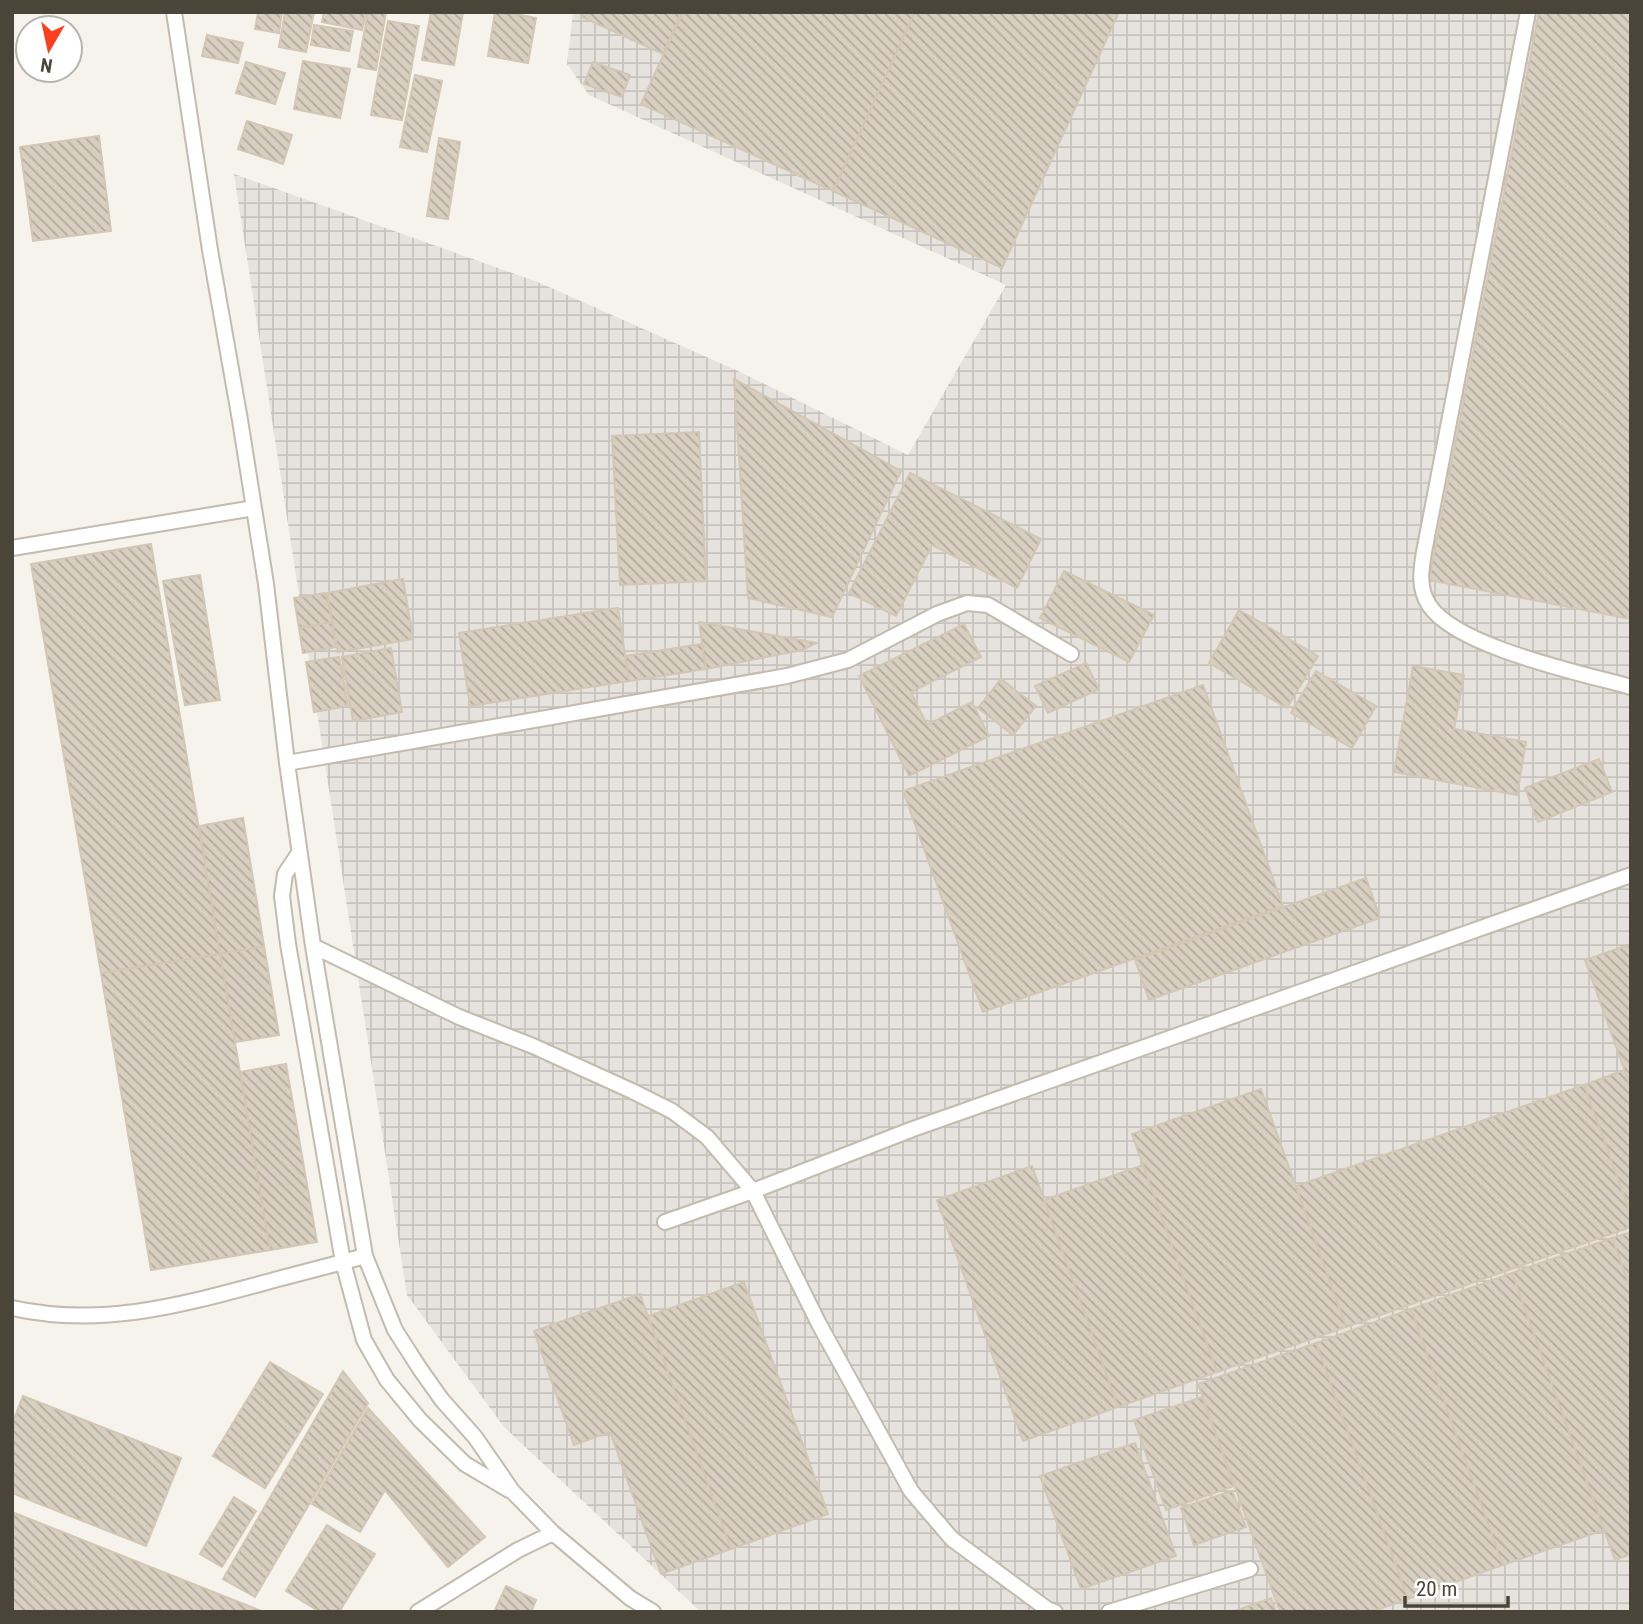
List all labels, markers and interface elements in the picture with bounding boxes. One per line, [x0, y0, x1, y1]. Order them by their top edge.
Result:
north arrow [14, 14, 84, 84]
text: N [39, 53, 54, 78]
scale bar [1405, 1564, 1508, 1608]
text: 20 m [1416, 1577, 1457, 1601]

